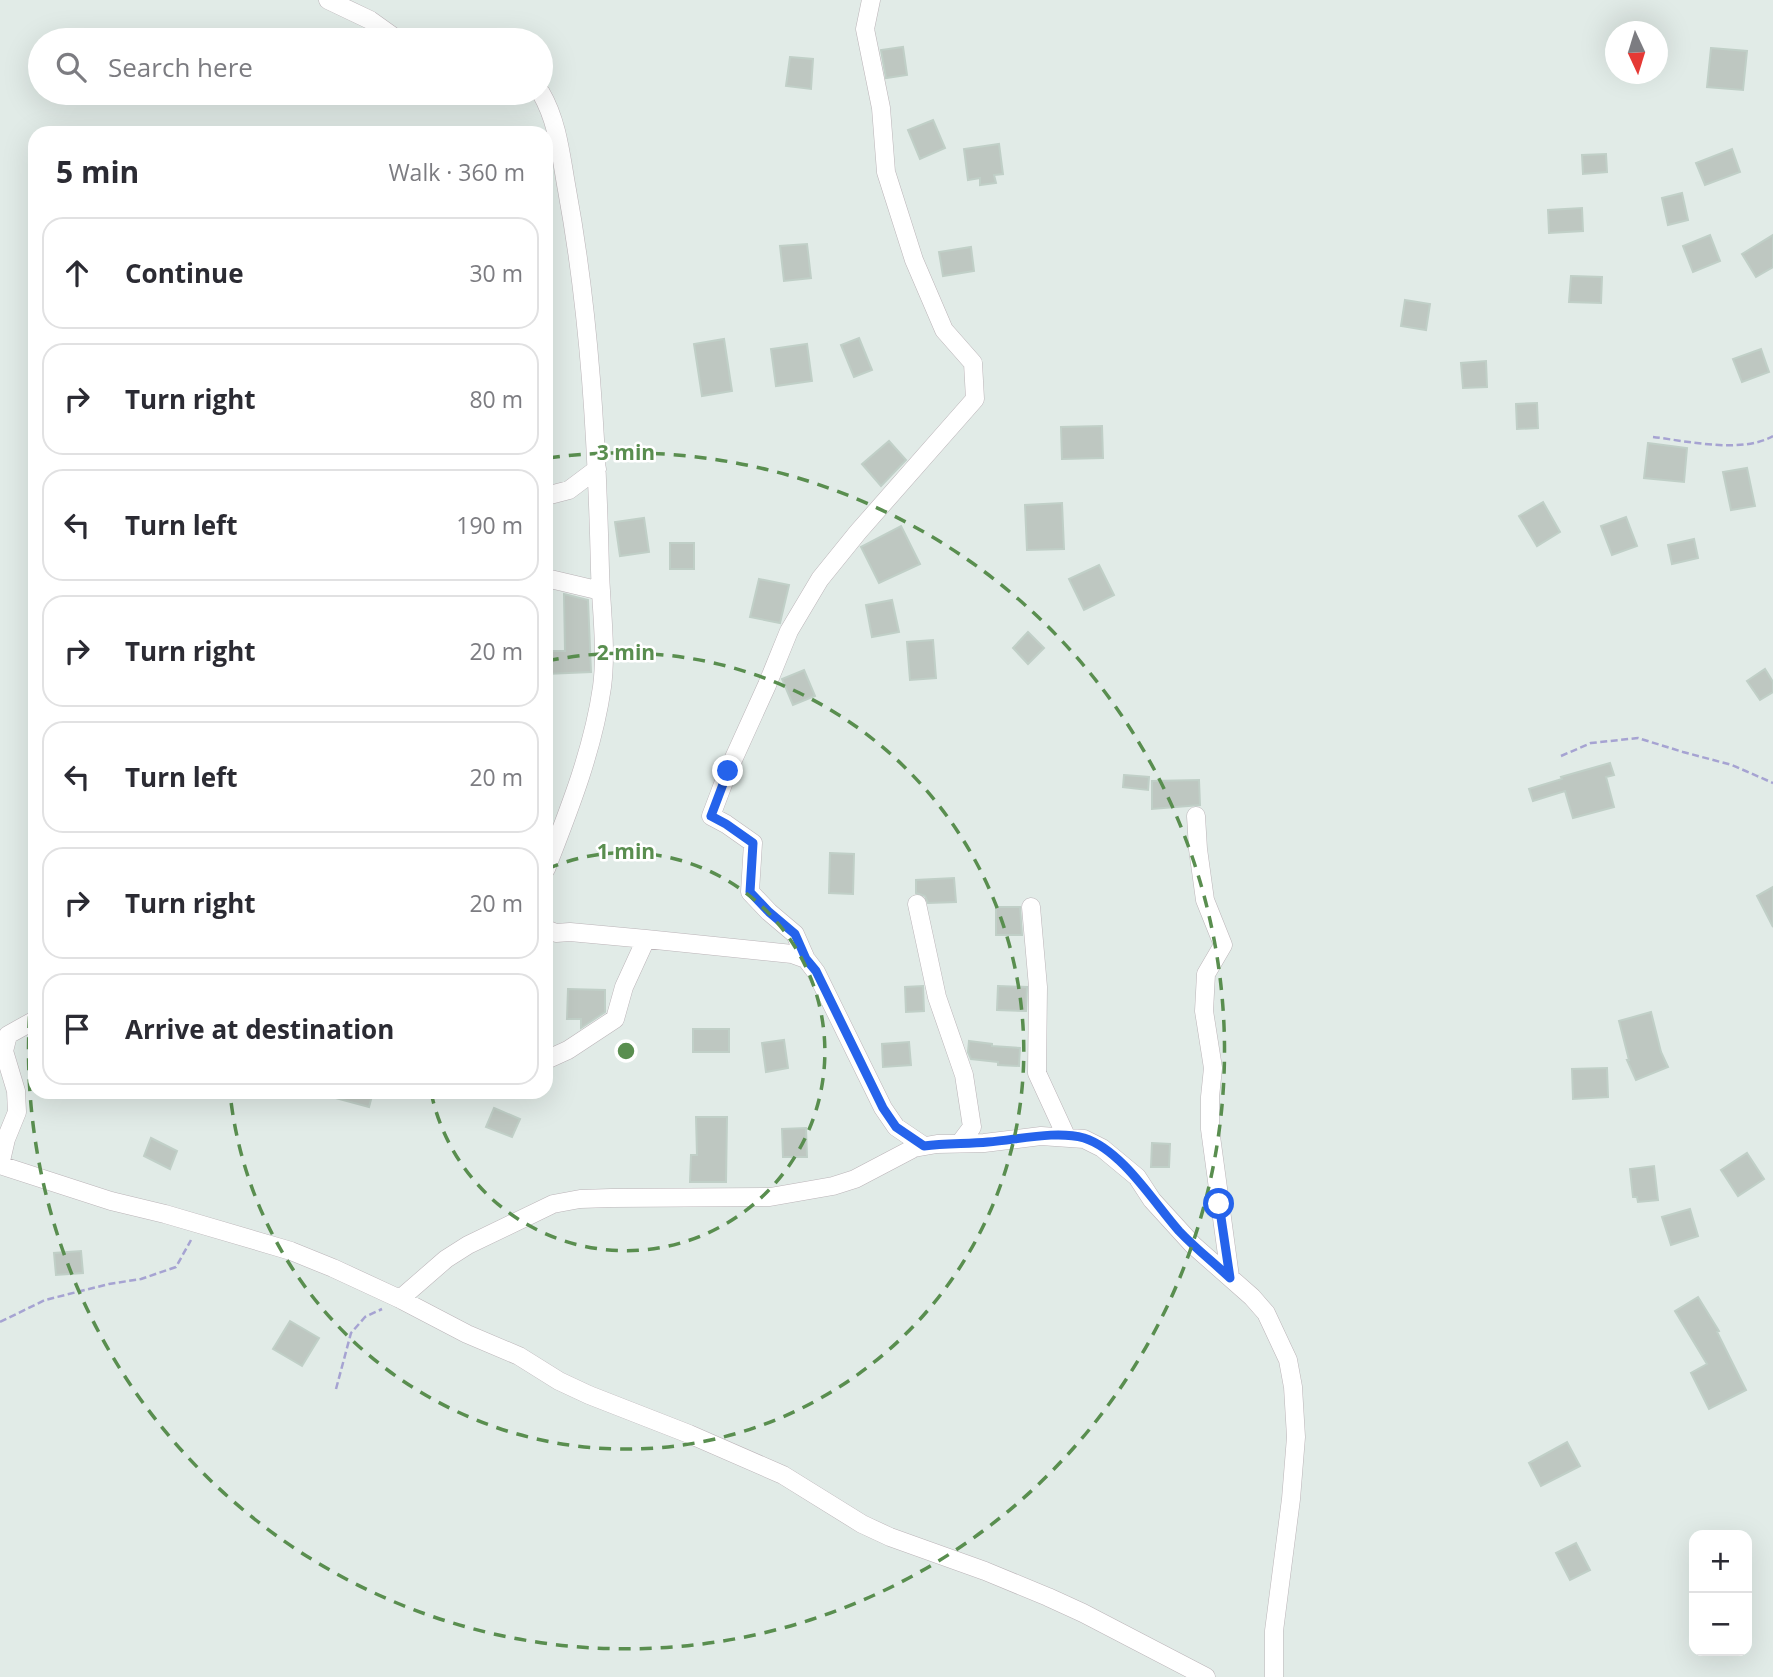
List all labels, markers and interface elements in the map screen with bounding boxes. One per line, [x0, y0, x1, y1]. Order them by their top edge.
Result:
north arrow [1605, 21, 1668, 84]
search box [28, 28, 553, 105]
icon: search [52, 48, 90, 86]
text: Search here [108, 49, 253, 85]
text: 5 min [56, 151, 139, 192]
text: Walk · 360 m [388, 156, 525, 188]
icon: ahead [58, 254, 96, 292]
text: Continue [125, 255, 244, 291]
text: 30 m [469, 257, 523, 289]
icon: right [58, 380, 96, 418]
text: Turn right [125, 381, 256, 417]
text: 80 m [469, 383, 523, 415]
text: 3 min [597, 438, 655, 466]
icon: left [58, 506, 96, 544]
text: Turn left [125, 507, 237, 543]
text: 190 m [456, 509, 523, 541]
icon: right [58, 632, 96, 670]
text: Turn right [125, 633, 256, 669]
text: 20 m [469, 635, 523, 667]
text: 2 min [597, 638, 655, 666]
route end [712, 755, 743, 786]
icon: left [58, 758, 96, 796]
text: Turn left [125, 759, 237, 795]
text: 20 m [469, 761, 523, 793]
text: 1 min [597, 837, 655, 865]
icon: right [58, 884, 96, 922]
text: Turn right [125, 885, 256, 921]
text: 20 m [469, 887, 523, 919]
icon: arrive [58, 1010, 96, 1048]
text: Arrive at destination [125, 1011, 394, 1047]
centre of rings [614, 1039, 638, 1063]
route start [1203, 1188, 1234, 1219]
map controls [1689, 1530, 1752, 1656]
button: + [1689, 1530, 1752, 1593]
button: − [1689, 1593, 1752, 1656]

